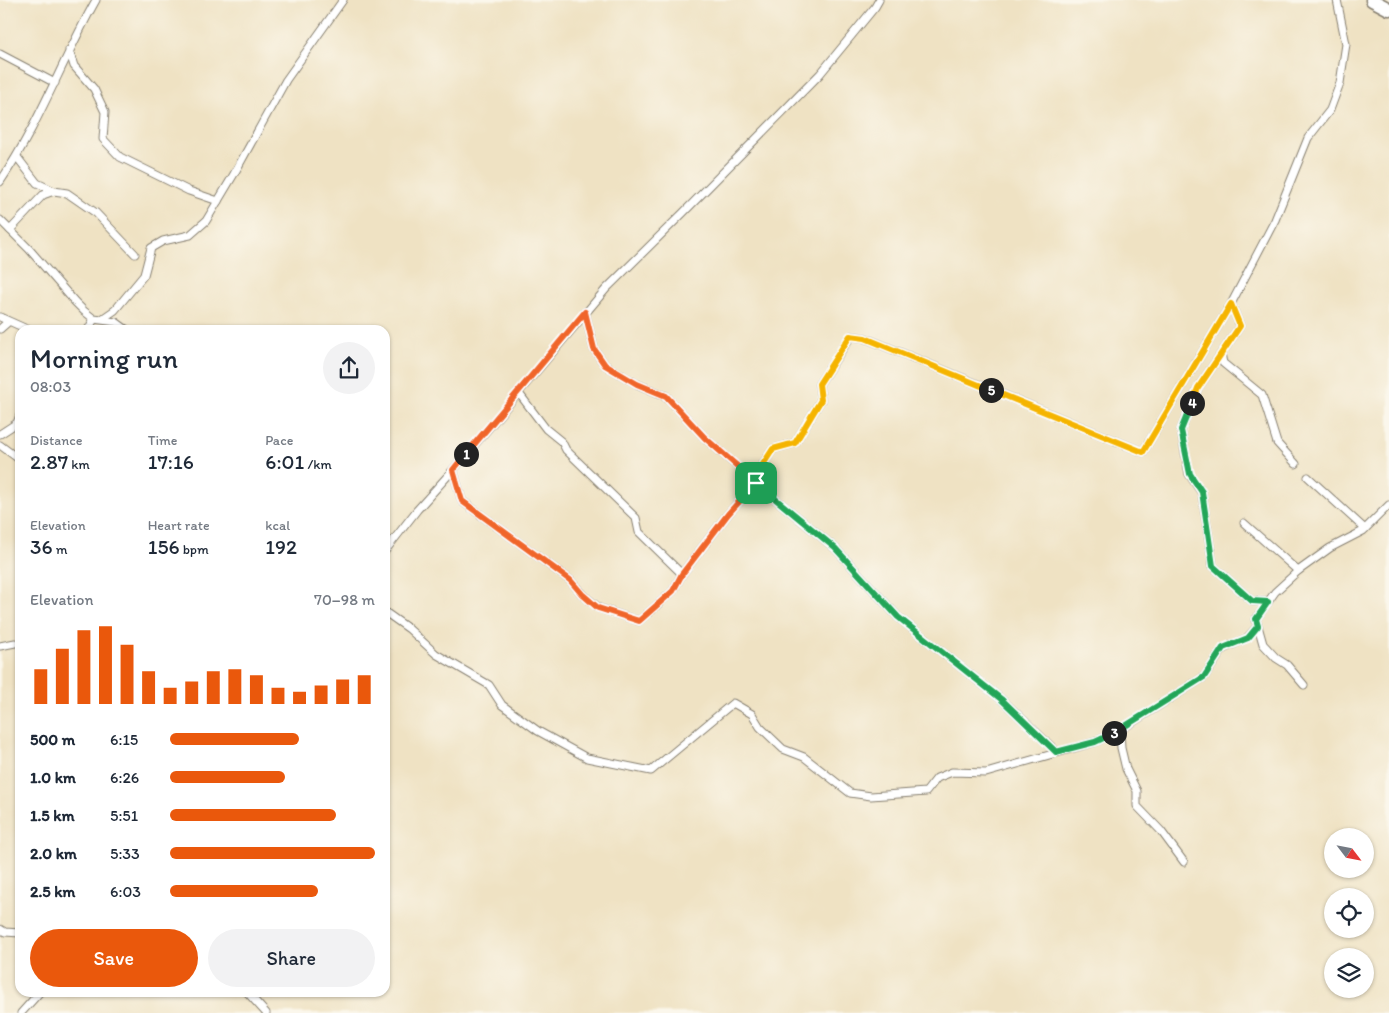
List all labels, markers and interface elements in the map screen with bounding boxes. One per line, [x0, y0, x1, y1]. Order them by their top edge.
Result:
text: Morning run [30, 341, 178, 375]
button: share [323, 342, 375, 394]
text: 08:03 [30, 377, 71, 396]
pin: 5 [978, 378, 1004, 402]
text: 5 [988, 382, 995, 399]
pin: 4 [1180, 390, 1204, 416]
text: 4 [1188, 395, 1197, 412]
text: Distance [30, 432, 82, 449]
text: Time [148, 432, 178, 449]
text: Pace [265, 432, 293, 449]
pin: 1 [454, 442, 478, 466]
text: 1 [463, 446, 470, 463]
text: 2.87 [30, 449, 68, 474]
text: 17:16 [148, 449, 194, 474]
text: 6:01 [265, 449, 304, 474]
text: km [68, 456, 90, 473]
text: /km [304, 456, 332, 473]
pin [735, 462, 777, 504]
icon: arrive [742, 469, 770, 497]
text: Elevation [30, 517, 86, 534]
text: Heart rate [148, 517, 210, 534]
text: kcal [265, 517, 290, 534]
text: 36 [30, 534, 53, 559]
text: 156 [148, 534, 180, 559]
text: 192 [265, 534, 297, 559]
text: m [53, 541, 68, 558]
text: bpm [180, 541, 209, 558]
text: Elevation [30, 590, 94, 609]
text: 70–98 m [314, 590, 375, 609]
pin: 3 [1102, 720, 1126, 746]
text: 3 [1111, 725, 1118, 742]
text: 500 m [30, 730, 75, 749]
text: 6:15 [110, 730, 138, 749]
text: 1.0 km [30, 768, 76, 787]
text: 6:26 [110, 768, 139, 787]
text: 1.5 km [30, 806, 75, 825]
text: 5:51 [110, 806, 138, 825]
north arrow [1324, 828, 1374, 878]
map controls [1324, 828, 1374, 998]
text: 2.0 km [30, 844, 77, 863]
text: 5:33 [110, 844, 140, 863]
text: 2.5 km [30, 882, 76, 901]
text: 6:03 [110, 882, 141, 901]
button: locate [1324, 888, 1374, 938]
button: Save [30, 929, 198, 987]
button: Share [208, 929, 375, 987]
button: layers [1324, 948, 1374, 998]

